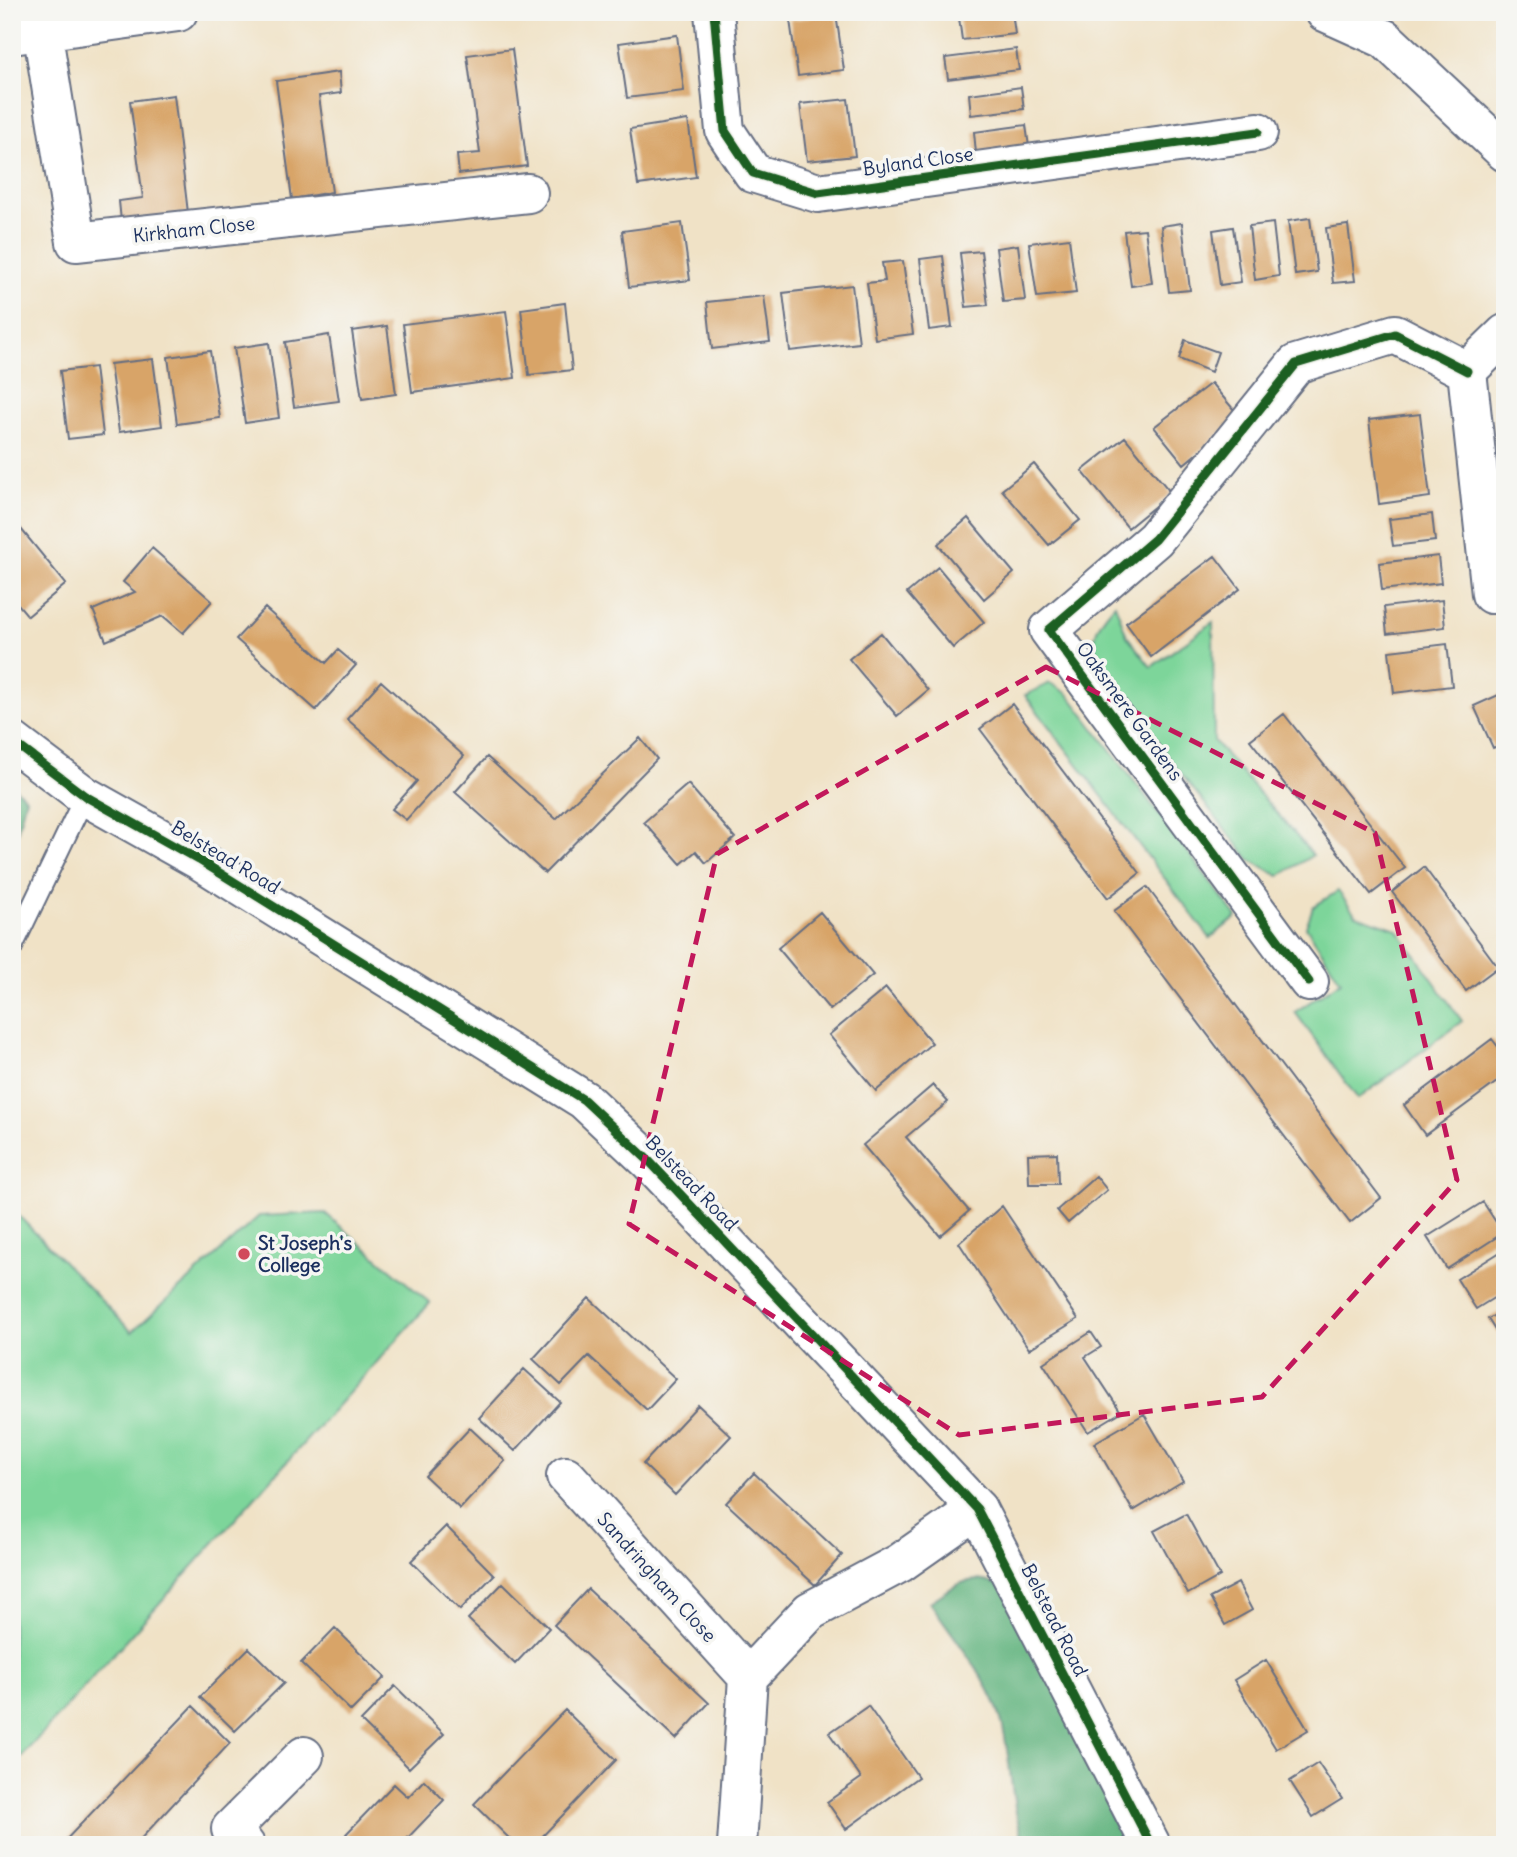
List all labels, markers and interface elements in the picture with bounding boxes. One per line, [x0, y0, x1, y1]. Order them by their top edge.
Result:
street label: Byland Close [861, 141, 975, 181]
street label: Kirkham Close [132, 211, 256, 247]
street label: Oaksmere Gardens [1072, 637, 1188, 785]
street label: Belstead Road [167, 815, 285, 899]
street label: Belstead Road [641, 1130, 743, 1236]
place label: St Joseph's College [258, 1231, 352, 1277]
marker: St Joseph's College [236, 1246, 252, 1262]
street label: Sandringham Close [592, 1507, 722, 1647]
street label: Belstead Road [1016, 1560, 1094, 1680]

